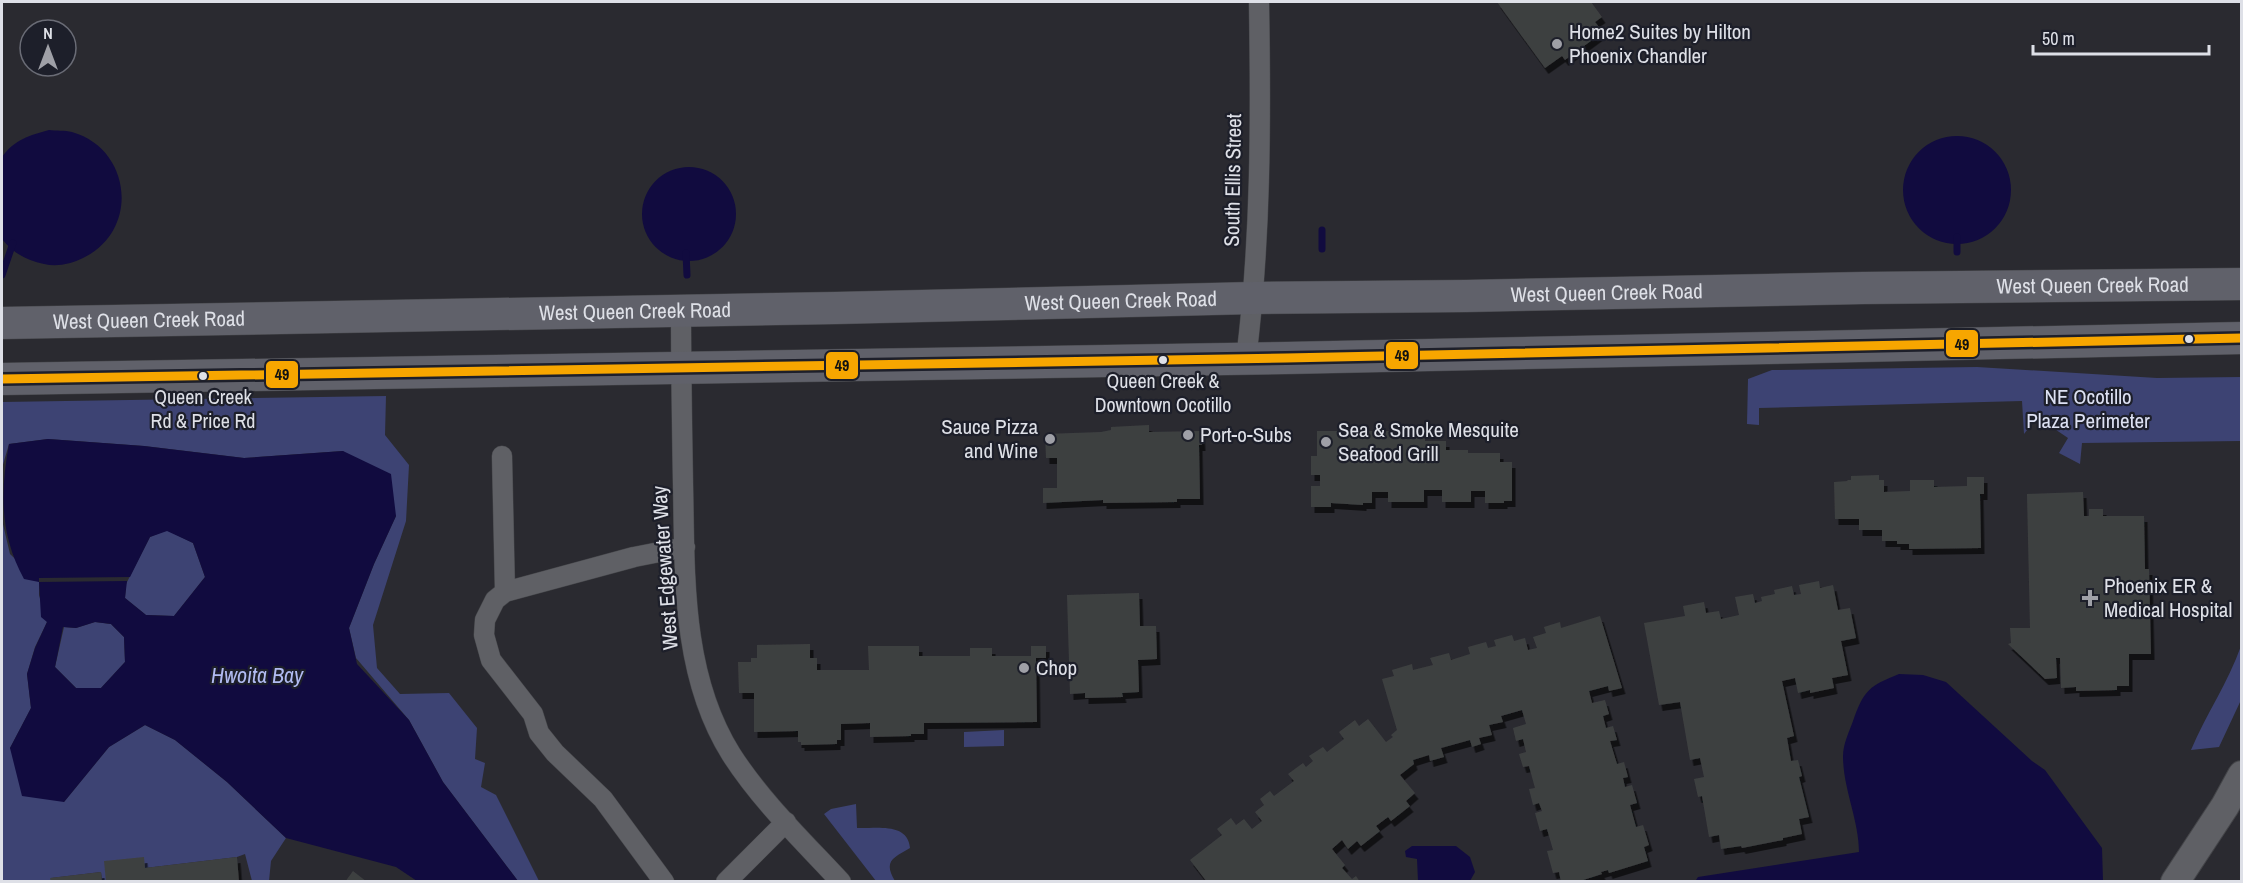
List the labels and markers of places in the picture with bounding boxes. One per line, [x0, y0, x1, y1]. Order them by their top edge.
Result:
place label: Home2 Suites by Hilton Phoenix Chandler [1569, 17, 1751, 70]
marker: Home2 Suites by Hilton Phoenix Chandler [1550, 37, 1564, 51]
unlabelled marker [2183, 333, 2195, 345]
marker: Queen Creek & Downtown Ocotillo [1157, 354, 1169, 366]
place label: Queen Creek & Downtown Ocotillo [1095, 367, 1231, 418]
marker: Queen Creek Rd & Price Rd [197, 370, 209, 382]
place label: Queen Creek Rd & Price Rd [151, 383, 255, 434]
place label: Sauce Pizza and Wine [941, 412, 1038, 465]
place label: Sea & Smoke Mesquite Seafood Grill [1338, 415, 1519, 468]
place label: Port-o-Subs [1200, 420, 1292, 449]
marker: Port-o-Subs [1181, 428, 1195, 442]
marker: Sauce Pizza and Wine [1043, 432, 1057, 446]
marker: Sea & Smoke Mesquite Seafood Grill [1319, 435, 1333, 449]
place label: Phoenix ER & Medical Hospital [2104, 571, 2232, 624]
marker: Phoenix ER & Medical Hospital [2081, 589, 2099, 607]
place label: Chop [1036, 653, 1077, 682]
marker: Chop [1017, 661, 1031, 675]

